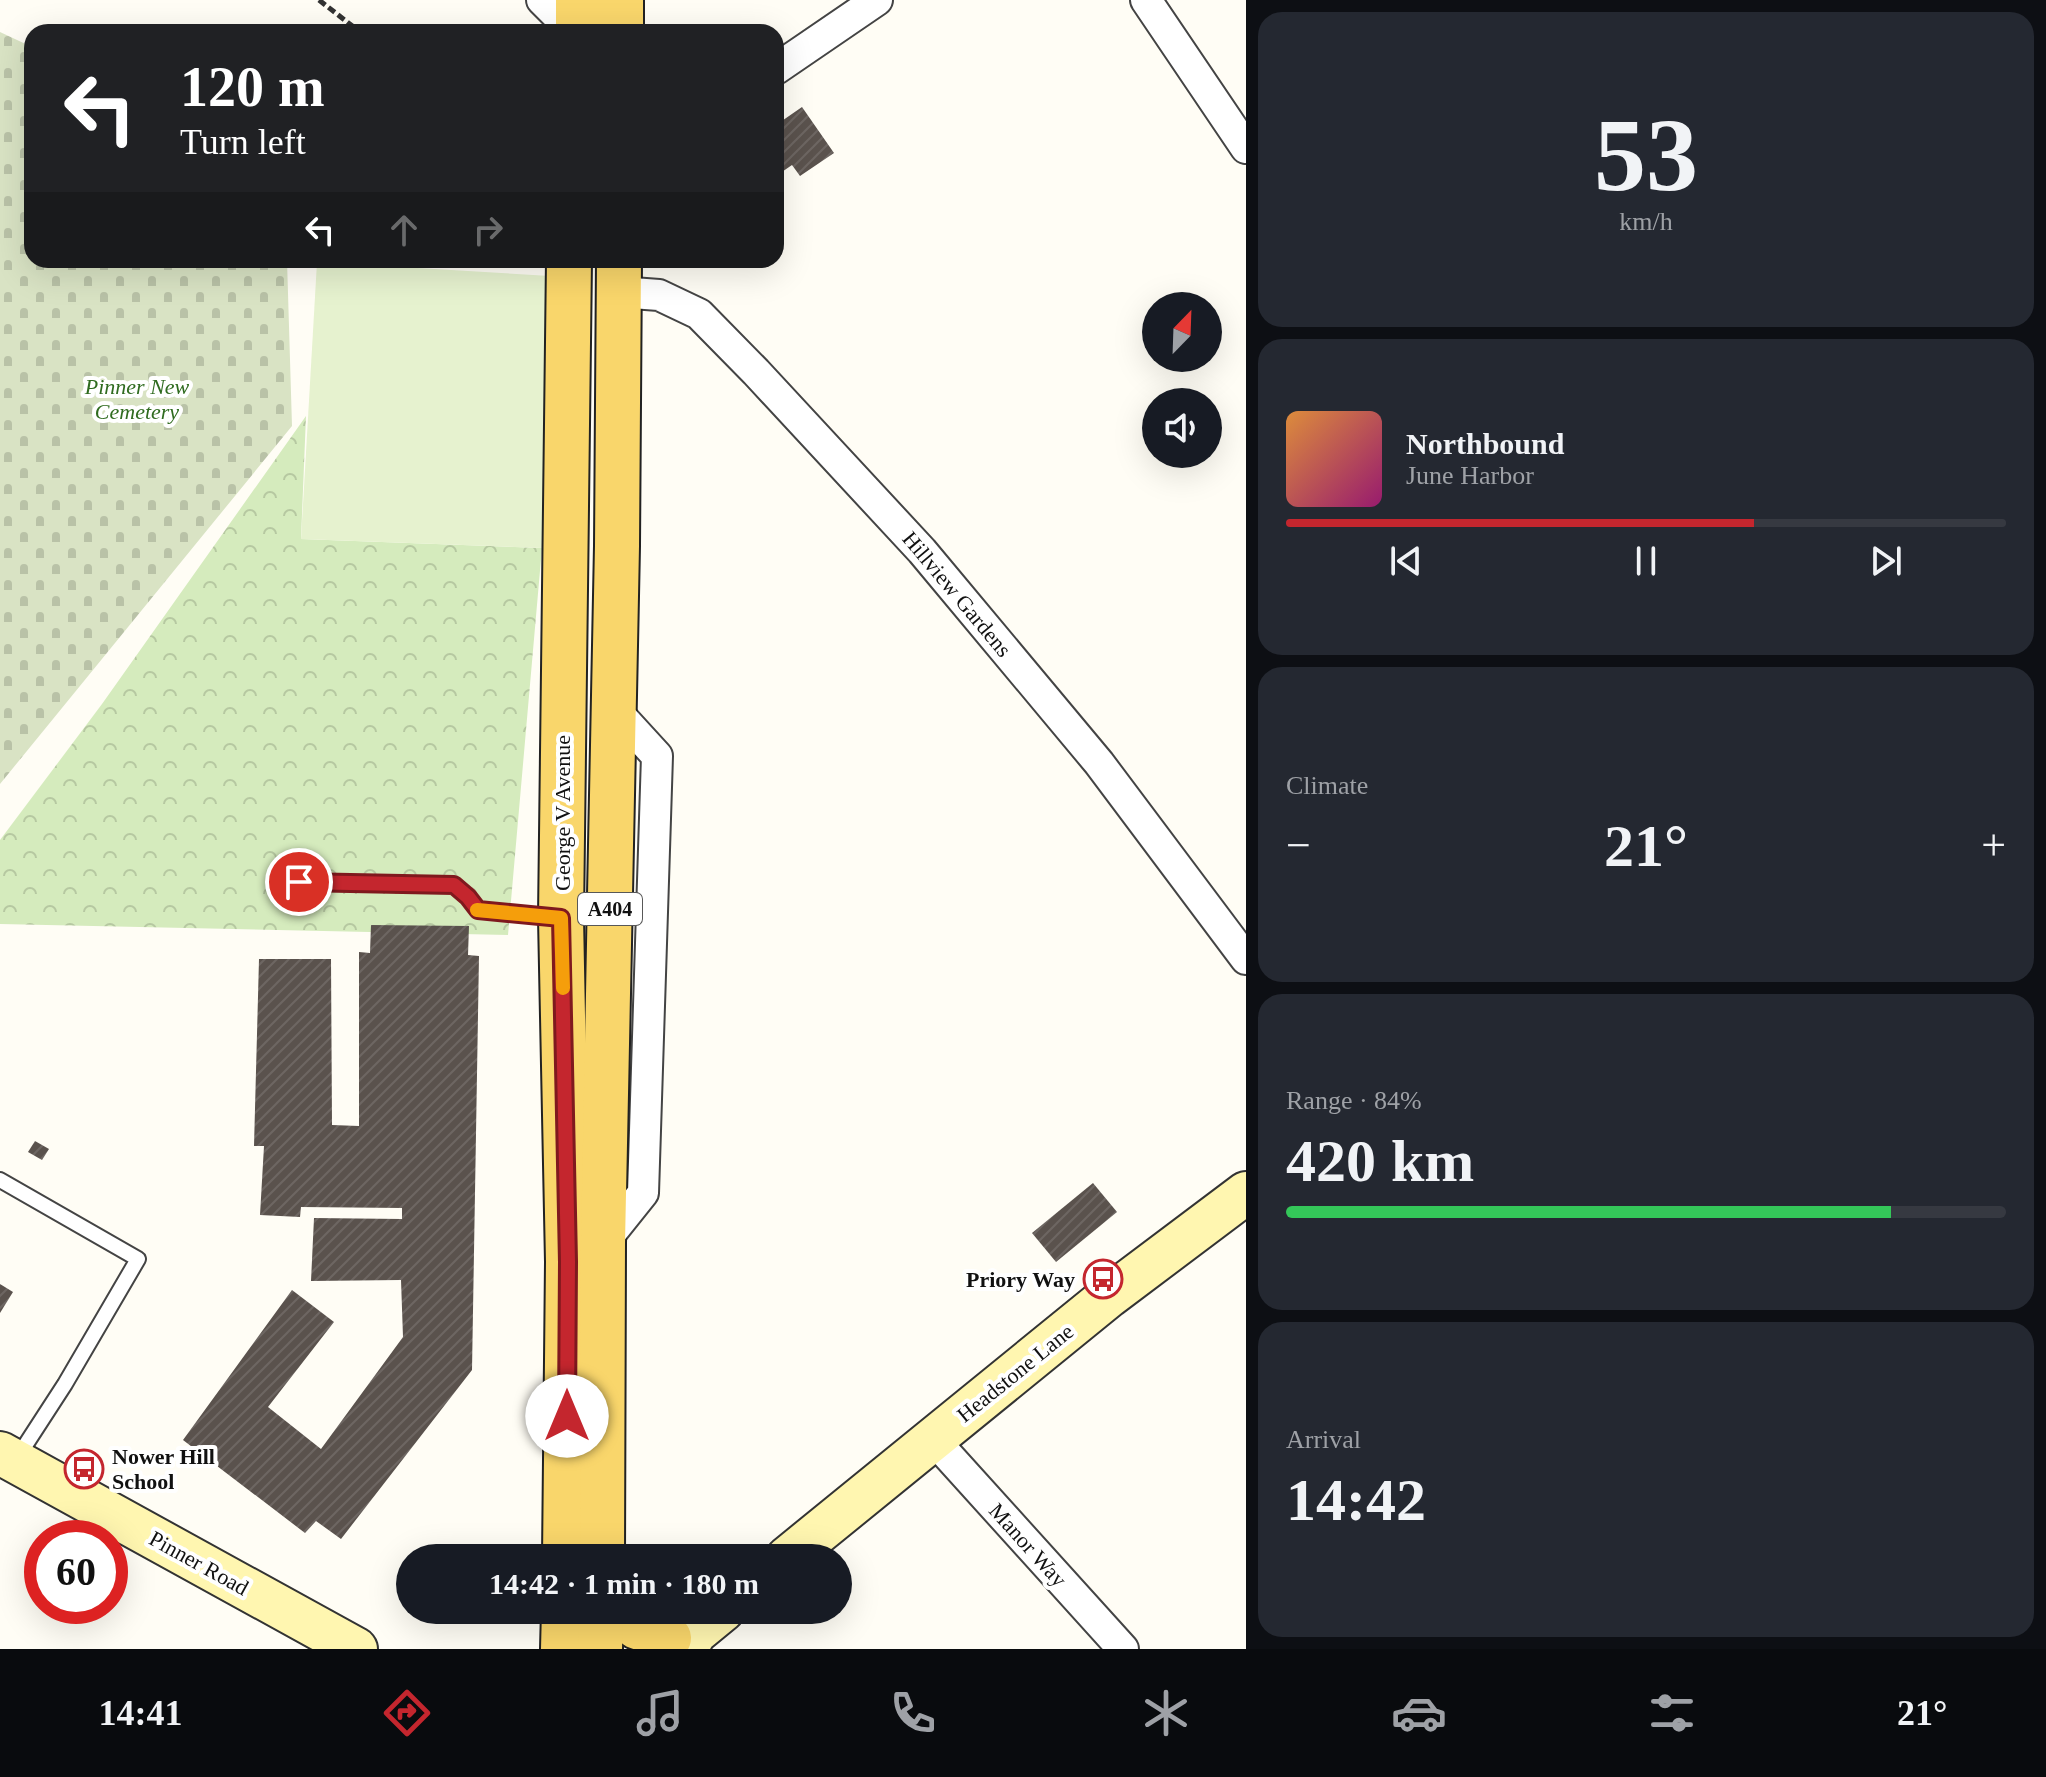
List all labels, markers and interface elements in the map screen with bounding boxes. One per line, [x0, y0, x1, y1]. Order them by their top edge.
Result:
icon: left [48, 56, 152, 160]
text: 120 m [180, 56, 325, 118]
text: 53 [1594, 97, 1698, 212]
text: Turn left [180, 122, 306, 162]
text: km/h [1619, 207, 1673, 236]
icon: left [298, 208, 342, 252]
icon: ahead [382, 208, 426, 252]
icon: right [466, 208, 510, 252]
north arrow [1142, 292, 1222, 372]
map controls [1142, 292, 1222, 468]
park label: Pinner New Cemetery [84, 374, 190, 424]
button: sound [1142, 388, 1222, 468]
text: Northbound [1406, 427, 1564, 460]
text: June Harbor [1406, 461, 1534, 490]
street label: Hillview Gardens [897, 526, 1017, 662]
icon: previous [1384, 539, 1428, 583]
icon: pause [1624, 539, 1668, 583]
icon: next [1864, 539, 1908, 583]
street label: George V Avenue [550, 735, 575, 891]
text: Climate [1286, 771, 1368, 800]
text: 21° [1604, 813, 1688, 879]
text: − [1286, 821, 1311, 870]
text: + [1981, 821, 2006, 870]
pin [265, 848, 333, 916]
icon: arrive [277, 860, 321, 904]
road number: A404 [578, 893, 642, 925]
text: Range · 84% [1286, 1086, 1422, 1115]
text: 420 km [1286, 1128, 1474, 1194]
bus stop icon: Priory Way [1082, 1258, 1124, 1300]
place label: Priory Way [966, 1267, 1075, 1292]
street label: Headstone Lane [952, 1319, 1078, 1427]
position arrow [525, 1374, 609, 1458]
text: Arrival [1286, 1425, 1361, 1454]
place label: Nower Hill School [112, 1444, 215, 1494]
bus stop icon: Nower Hill School [63, 1448, 105, 1490]
text: 14:42 [1286, 1467, 1426, 1533]
street label: Manor Way [984, 1498, 1072, 1592]
speed limit sign: 60 [24, 1520, 128, 1624]
street label: Pinner Road [145, 1526, 253, 1600]
text: 14:42 · 1 min · 180 m [489, 1567, 759, 1600]
icon: directions [379, 1685, 435, 1741]
icon: music [632, 1685, 688, 1741]
icon: phone [885, 1685, 941, 1741]
icon: climate [1138, 1685, 1194, 1741]
icon: car [1391, 1685, 1447, 1741]
icon: filters [1644, 1685, 1700, 1741]
text: 14:41 [98, 1693, 182, 1733]
text: 21° [1897, 1693, 1947, 1733]

